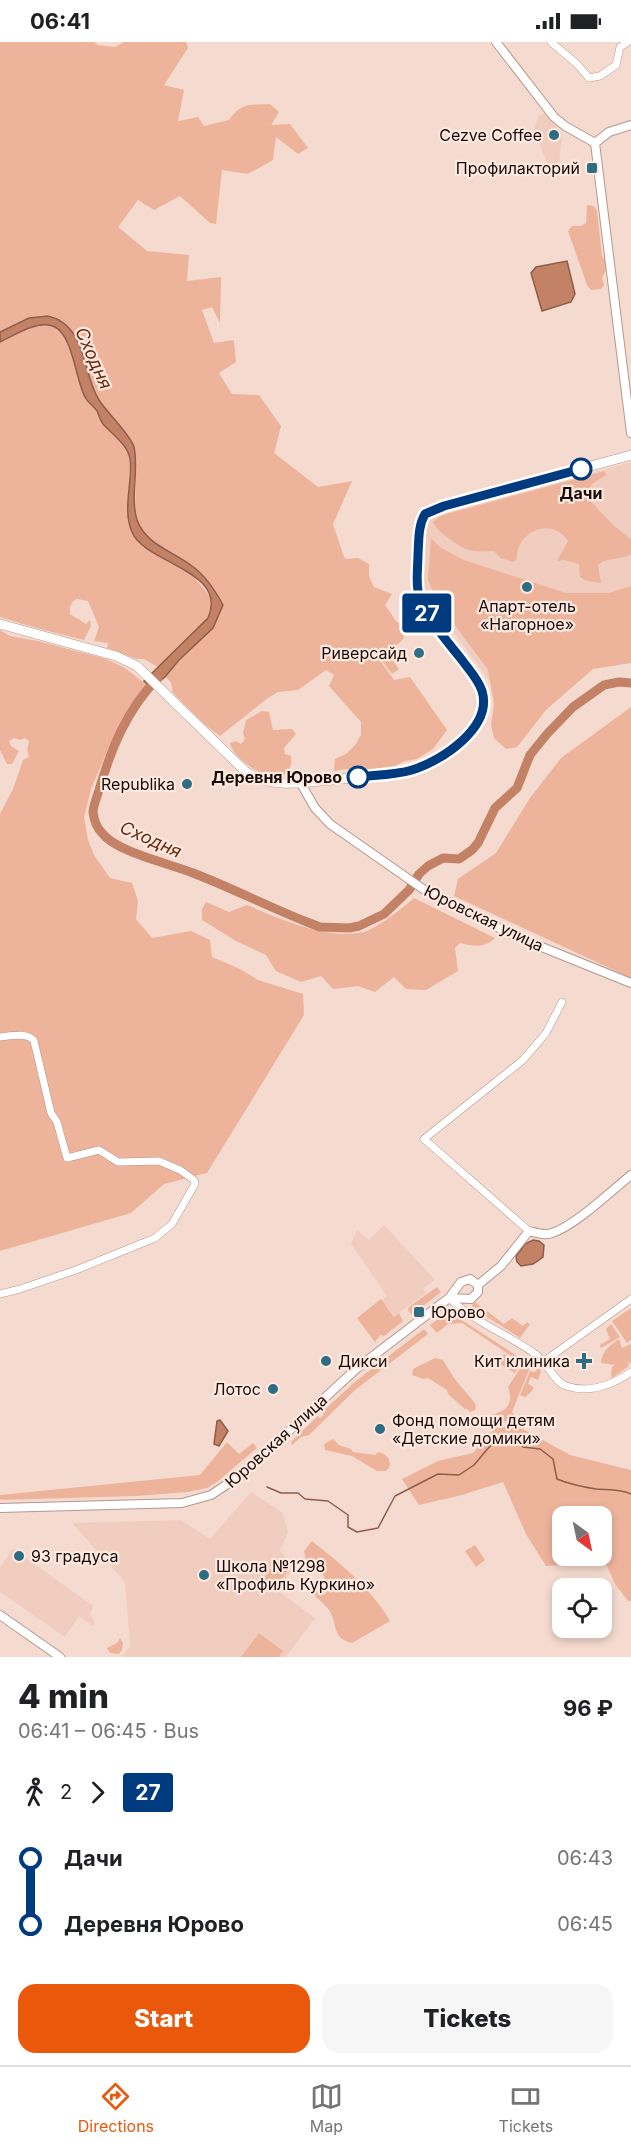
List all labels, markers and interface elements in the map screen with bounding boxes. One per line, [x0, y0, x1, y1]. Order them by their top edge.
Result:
text: 06:41 [30, 8, 90, 34]
place label: Cezve Coffee [439, 125, 542, 145]
marker: Cezve Coffee [547, 128, 561, 142]
place label: Профилакторий [456, 158, 580, 178]
marker: Профилакторий [585, 161, 599, 175]
water label: Сходня [71, 324, 117, 392]
marker: Дачи [570, 458, 592, 480]
place label: Дачи [560, 483, 602, 503]
marker: Апарт-отель «Нагорное» [520, 580, 534, 594]
line badge: 27 [400, 594, 454, 632]
place label: Апарт-отель «Нагорное» [478, 596, 576, 634]
text: 27 [414, 601, 440, 626]
place label: Риверсайд [321, 643, 407, 663]
marker: Риверсайд [412, 646, 426, 660]
marker: Деревня Юрово [347, 766, 369, 788]
place label: Деревня Юрово [211, 767, 342, 787]
place label: Republika [101, 774, 175, 794]
marker: Republika [180, 777, 194, 791]
water label: Сходня [117, 816, 185, 862]
street label: Юровская улица [421, 880, 547, 956]
place label: Юрово [431, 1302, 485, 1322]
marker: Юрово [412, 1305, 426, 1319]
place label: Дикси [338, 1351, 387, 1371]
place label: Кит клиника [474, 1351, 570, 1371]
marker: Кит клиника [575, 1352, 593, 1370]
marker: Дикси [319, 1354, 333, 1368]
place label: Лотос [214, 1379, 261, 1399]
marker: Лотос [266, 1382, 280, 1396]
street label: Юровская улица [221, 1390, 331, 1492]
place label: Фонд помощи детям «Детские домики» [392, 1410, 555, 1448]
marker: Фонд помощи детям «Детские домики» [373, 1422, 387, 1436]
north arrow [552, 1506, 612, 1566]
map controls [552, 1506, 612, 1638]
place label: 93 градуса [31, 1546, 118, 1566]
marker: 93 градуса [12, 1549, 26, 1563]
place label: Школа №1298 «Профиль Куркино» [216, 1556, 375, 1594]
marker: Школа №1298 «Профиль Куркино» [197, 1568, 211, 1582]
button: locate [552, 1578, 612, 1638]
text: 4 min [18, 1676, 109, 1716]
text: 96 ₽ [563, 1695, 613, 1721]
text: 06:41 – 06:45 · Bus [18, 1719, 199, 1743]
icon: walk [18, 1776, 51, 1809]
icon: forward [81, 1776, 114, 1809]
text: 2 [60, 1780, 72, 1804]
text: 27 [135, 1780, 161, 1805]
text: Дачи [64, 1845, 123, 1871]
text: 06:43 [557, 1846, 613, 1870]
text: Деревня Юрово [64, 1911, 244, 1937]
text: 06:45 [557, 1912, 613, 1936]
button: Start [18, 1984, 310, 2053]
button: Tickets [322, 1984, 613, 2053]
tab: Directions [78, 2080, 154, 2136]
tab: Map [310, 2080, 343, 2136]
tab: Tickets [499, 2080, 553, 2136]

